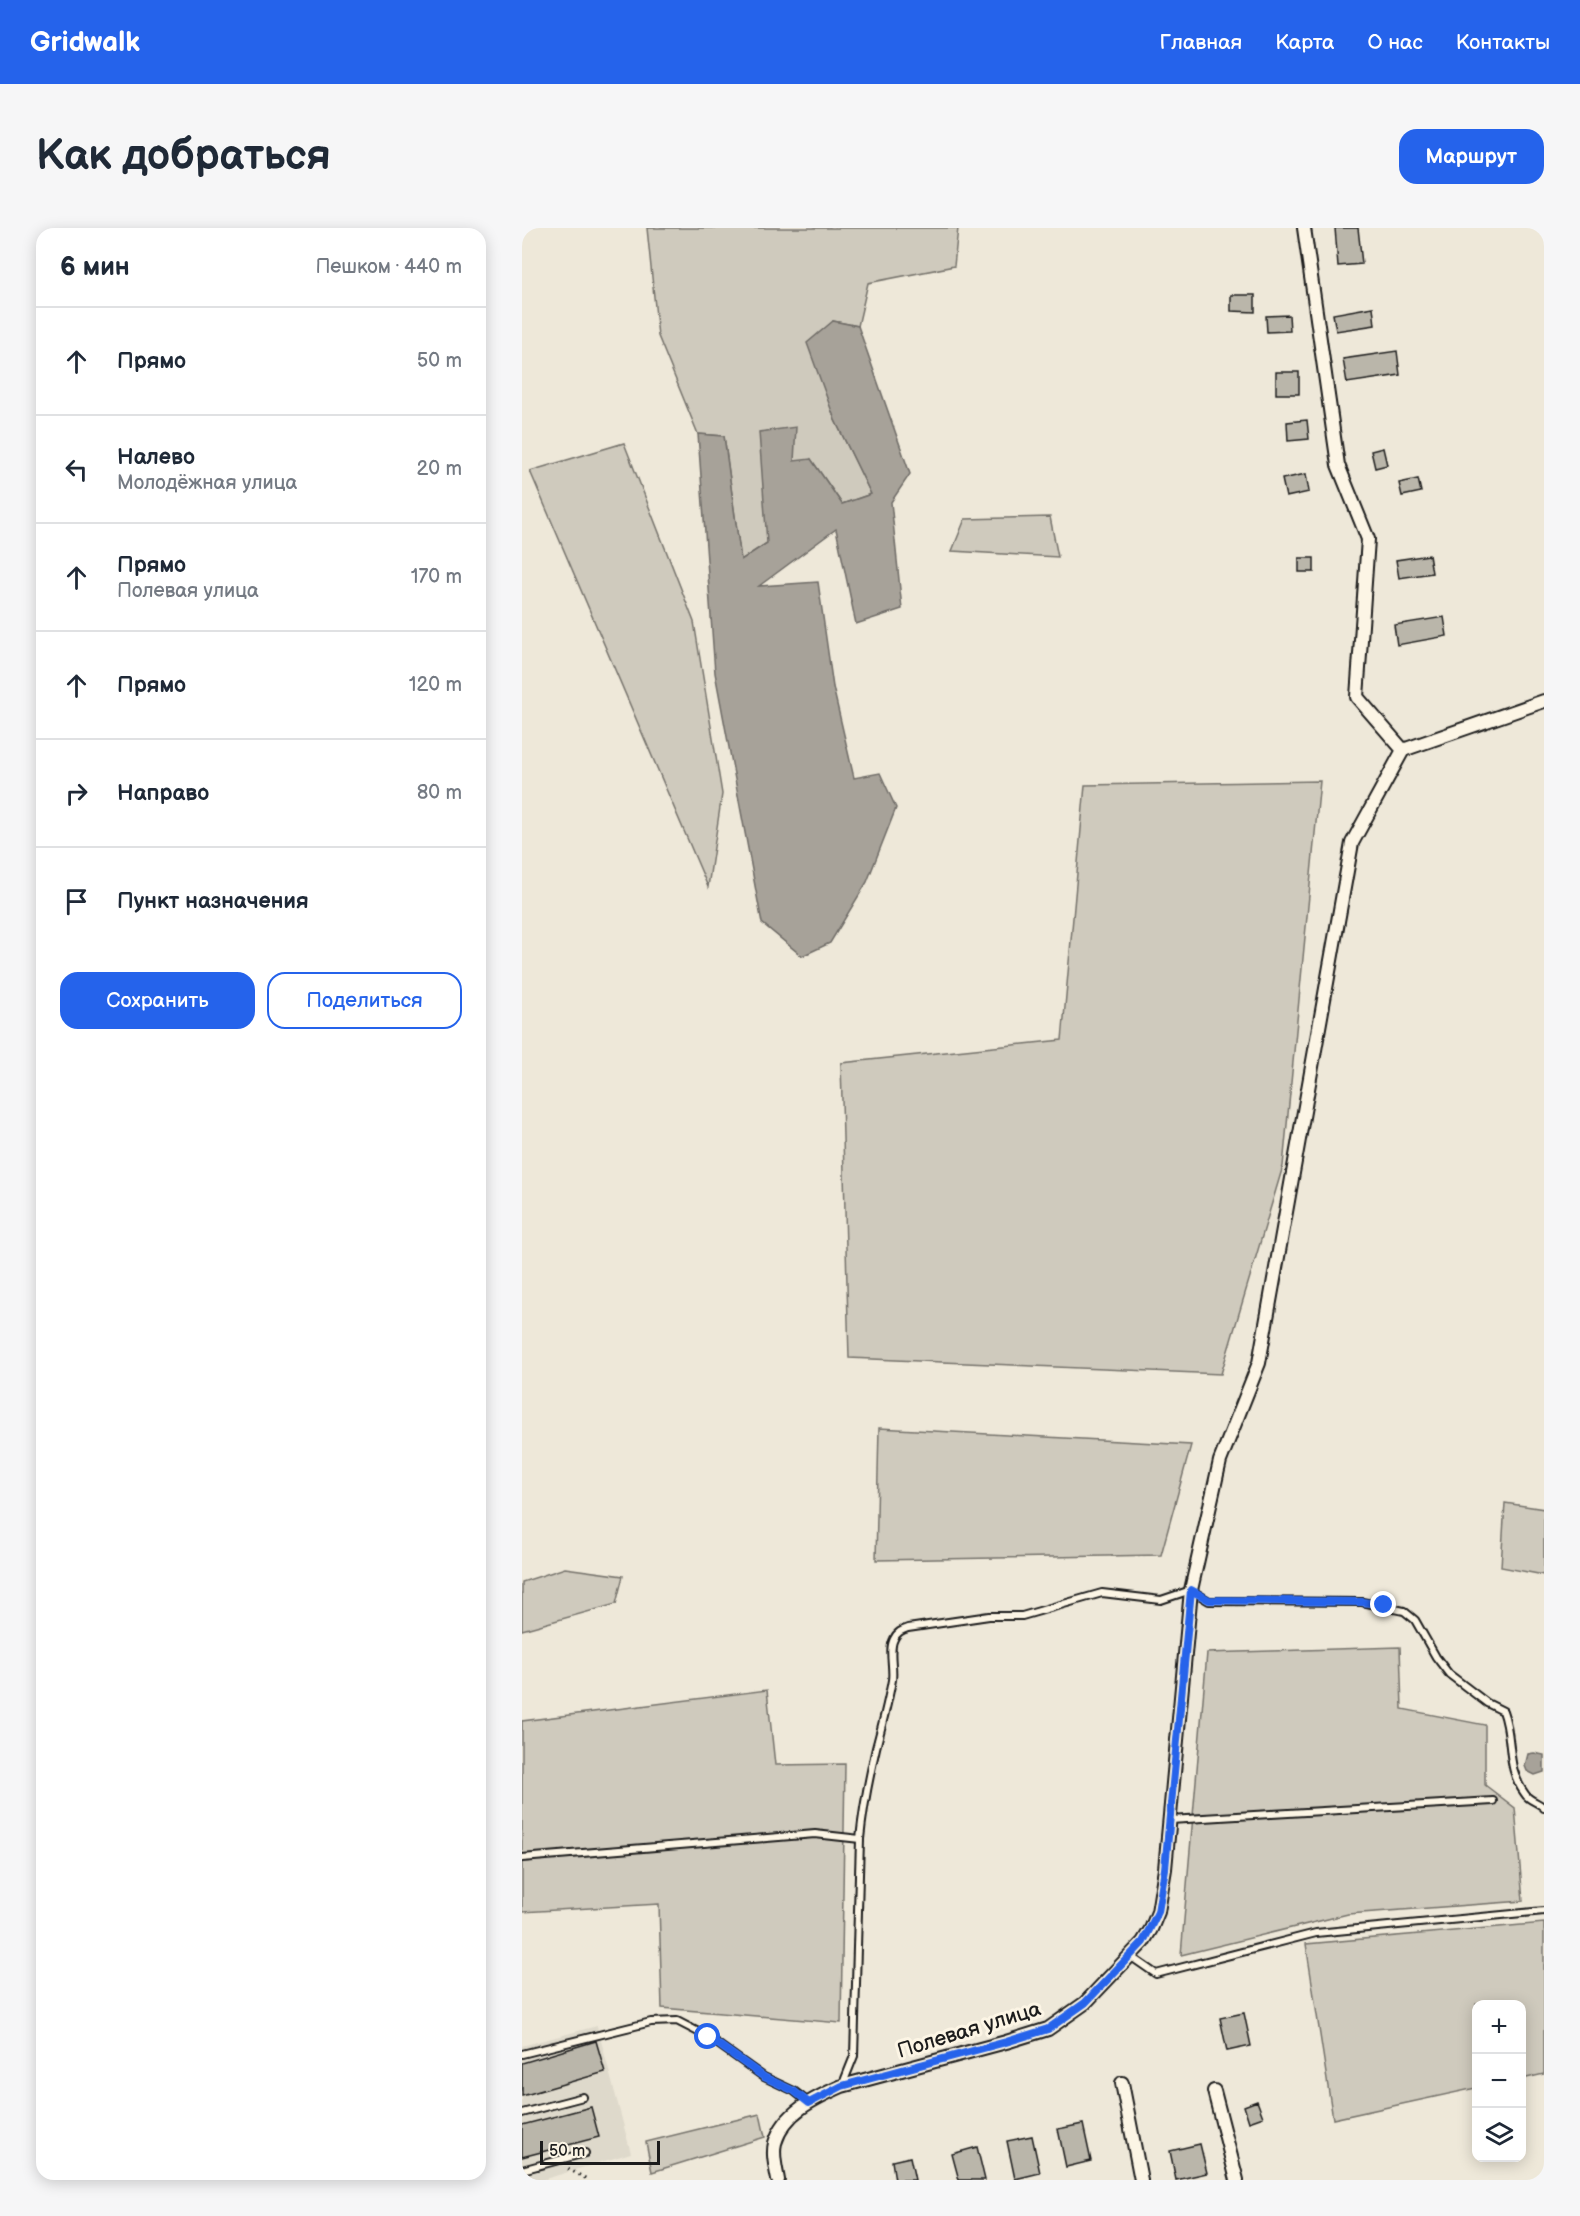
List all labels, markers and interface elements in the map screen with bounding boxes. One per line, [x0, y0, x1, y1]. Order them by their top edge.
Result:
text: Gridwalk [30, 26, 140, 59]
text: Главная [1159, 30, 1242, 55]
text: Карта [1275, 30, 1334, 55]
text: О нас [1367, 30, 1423, 55]
text: Контакты [1456, 30, 1550, 55]
button: Маршрут [1399, 129, 1544, 184]
text: Как добраться [36, 131, 331, 182]
text: 6 мин [60, 252, 130, 283]
text: Пешком · 440 m [315, 255, 462, 279]
icon: ahead [60, 345, 93, 378]
text: Прямо [117, 348, 186, 375]
text: 50 m [417, 349, 462, 373]
text: Налево [117, 444, 195, 471]
icon: left [60, 453, 93, 486]
text: 20 m [417, 457, 462, 481]
text: Молодёжная улица [117, 471, 297, 495]
text: Прямо [117, 552, 186, 579]
icon: ahead [60, 561, 93, 594]
text: 170 m [411, 565, 462, 589]
text: Полевая улица [117, 579, 259, 603]
icon: ahead [60, 669, 93, 702]
text: Прямо [117, 672, 186, 699]
text: 120 m [409, 673, 462, 697]
icon: right [60, 777, 93, 810]
text: Направо [117, 780, 209, 807]
text: 80 m [417, 781, 462, 805]
icon: arrive [60, 885, 93, 918]
text: Пункт назначения [117, 888, 309, 915]
button: Сохранить [60, 972, 255, 1029]
button: Поделиться [267, 972, 462, 1029]
route end [1370, 1591, 1396, 1617]
street label: Полевая улица [894, 1996, 1044, 2064]
map controls [1472, 2000, 1526, 2162]
button: + [1472, 2000, 1526, 2054]
route start [694, 2023, 720, 2049]
button: − [1472, 2054, 1526, 2108]
button: layers [1472, 2108, 1526, 2162]
scale bar [540, 2138, 660, 2166]
text: 50 m [549, 2142, 585, 2161]

